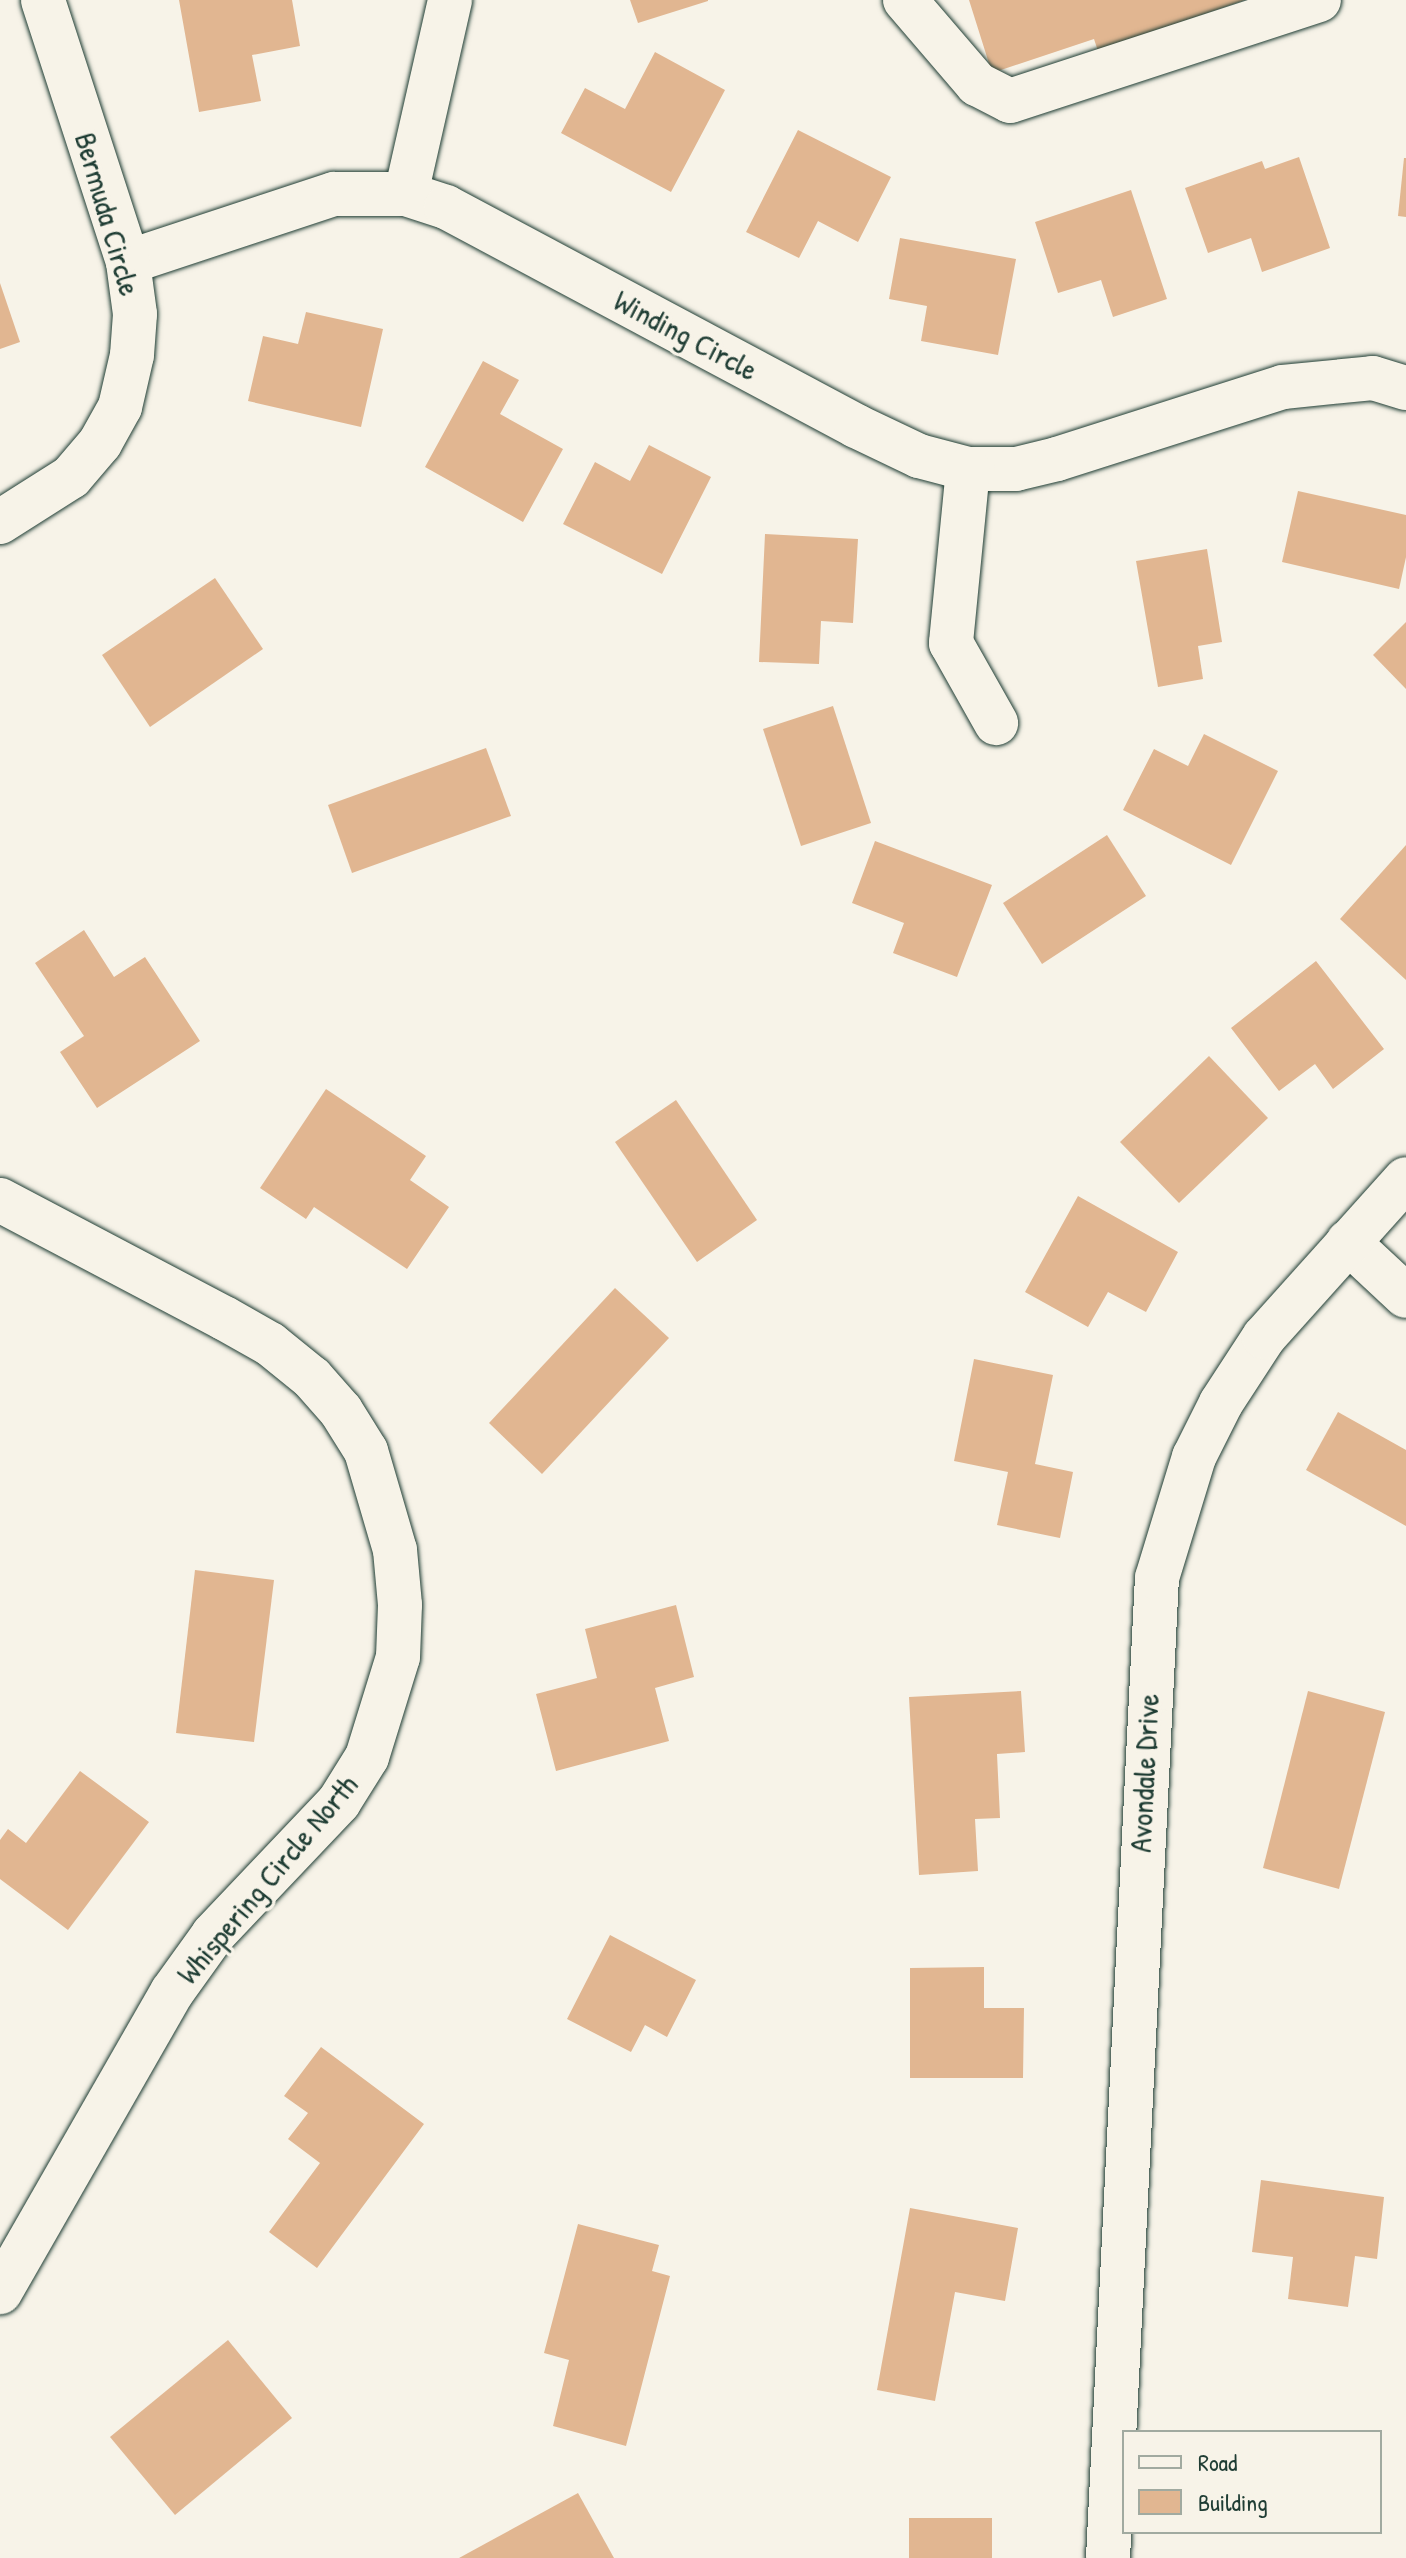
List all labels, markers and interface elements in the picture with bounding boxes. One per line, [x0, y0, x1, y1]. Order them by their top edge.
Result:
street label: Bermuda Circle [68, 128, 148, 300]
street label: Winding Circle [608, 282, 764, 388]
street label: Avondale Drive [1122, 1693, 1166, 1853]
street label: Whispering Circle North [169, 1767, 365, 1991]
legend [1122, 2430, 1382, 2534]
text: Road [1198, 2446, 1237, 2478]
text: Building [1198, 2486, 1268, 2518]

